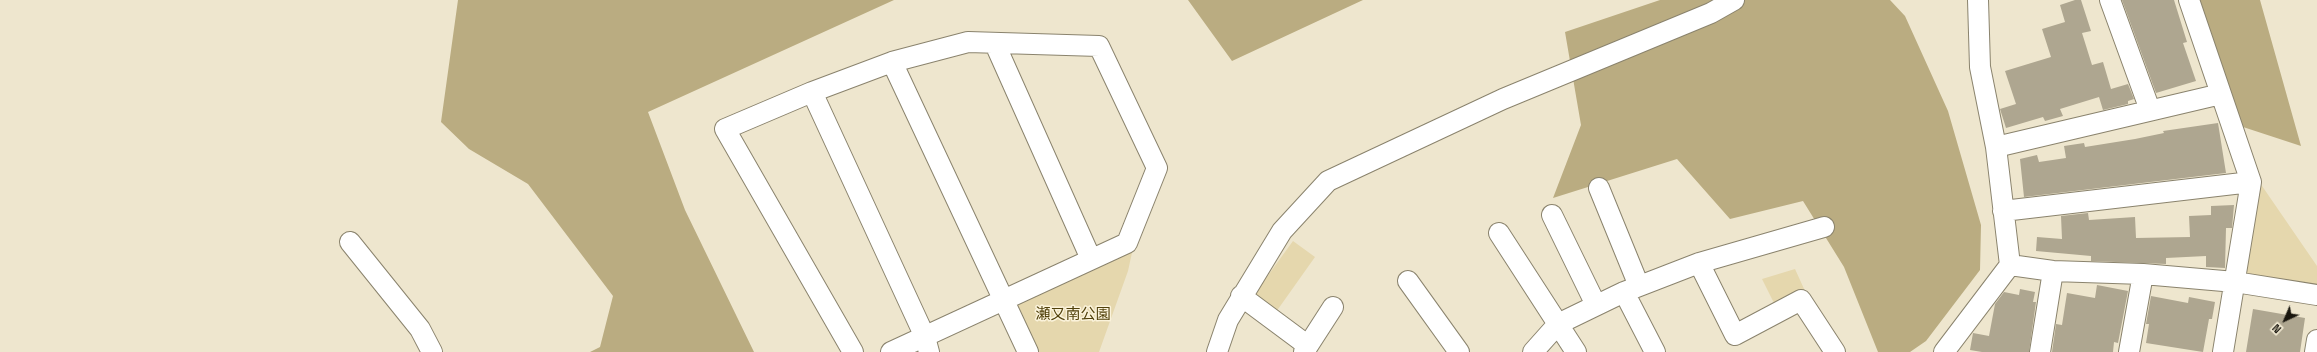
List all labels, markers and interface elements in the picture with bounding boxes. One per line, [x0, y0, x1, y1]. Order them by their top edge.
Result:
north arrow [2265, 300, 2305, 340]
park label: 瀬又南公園 [1036, 306, 1110, 324]
text: N [2269, 321, 2284, 336]

